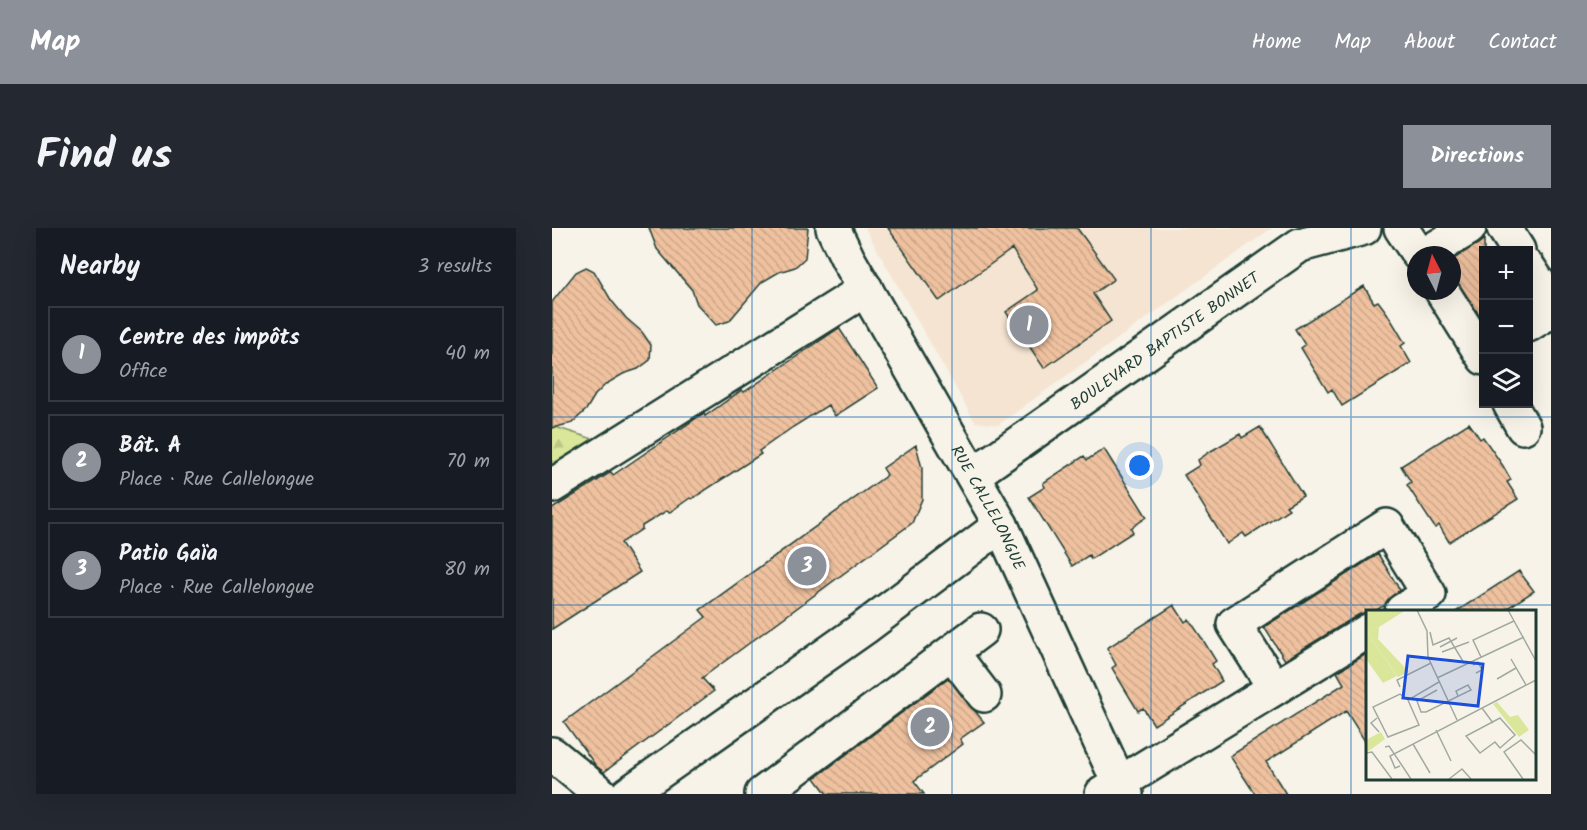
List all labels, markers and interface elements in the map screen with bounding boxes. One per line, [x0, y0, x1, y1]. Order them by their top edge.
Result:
text: Map [30, 20, 81, 65]
text: Home [1252, 26, 1301, 59]
text: Map [1334, 26, 1371, 59]
text: About [1404, 26, 1455, 59]
text: Contact [1488, 26, 1557, 59]
text: Find us [36, 123, 172, 190]
button: Directions [1403, 125, 1551, 188]
text: Nearby [60, 246, 140, 288]
north arrow [1407, 246, 1461, 300]
map controls [1479, 246, 1533, 408]
button: + [1479, 246, 1533, 300]
text: 3 results [418, 251, 492, 283]
street label: BOULEVARD BAPTISTE BONNET [1065, 265, 1266, 417]
button: − [1479, 300, 1533, 354]
pin: 1 [1010, 302, 1048, 348]
text: Centre des impôts [119, 321, 300, 356]
text: 1 [78, 338, 85, 370]
text: 40 m [445, 338, 490, 370]
button: layers [1479, 354, 1533, 408]
text: Office [119, 356, 167, 388]
text: Bât. A [119, 429, 182, 464]
street label: RUE CALLELONGUE [944, 441, 1031, 575]
text: 2 [76, 446, 87, 478]
text: 70 m [447, 446, 490, 478]
your location [1125, 451, 1154, 480]
text: Place · Rue Callelongue [119, 464, 314, 496]
text: Patio Gaïa [119, 537, 218, 572]
pin: 3 [788, 544, 826, 588]
text: 3 [76, 554, 87, 586]
text: 80 m [444, 554, 490, 586]
text: Place · Rue Callelongue [119, 572, 314, 604]
inset map [1366, 610, 1536, 779]
pin: 2 [910, 704, 950, 750]

